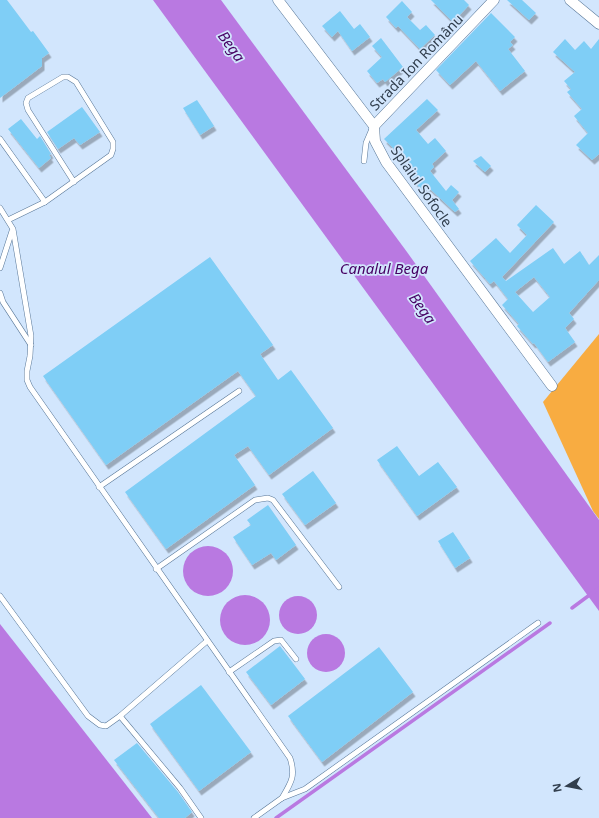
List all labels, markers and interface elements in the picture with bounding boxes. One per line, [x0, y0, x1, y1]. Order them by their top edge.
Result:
street label: Strada Ion Românu [365, 10, 467, 114]
water label: Bega [214, 26, 250, 66]
street label: Splaiul Sofocle [387, 142, 457, 230]
water label: Canalul Bega [340, 258, 429, 278]
water label: Bega [405, 288, 441, 328]
north arrow [547, 766, 587, 806]
text: N [548, 782, 565, 794]

